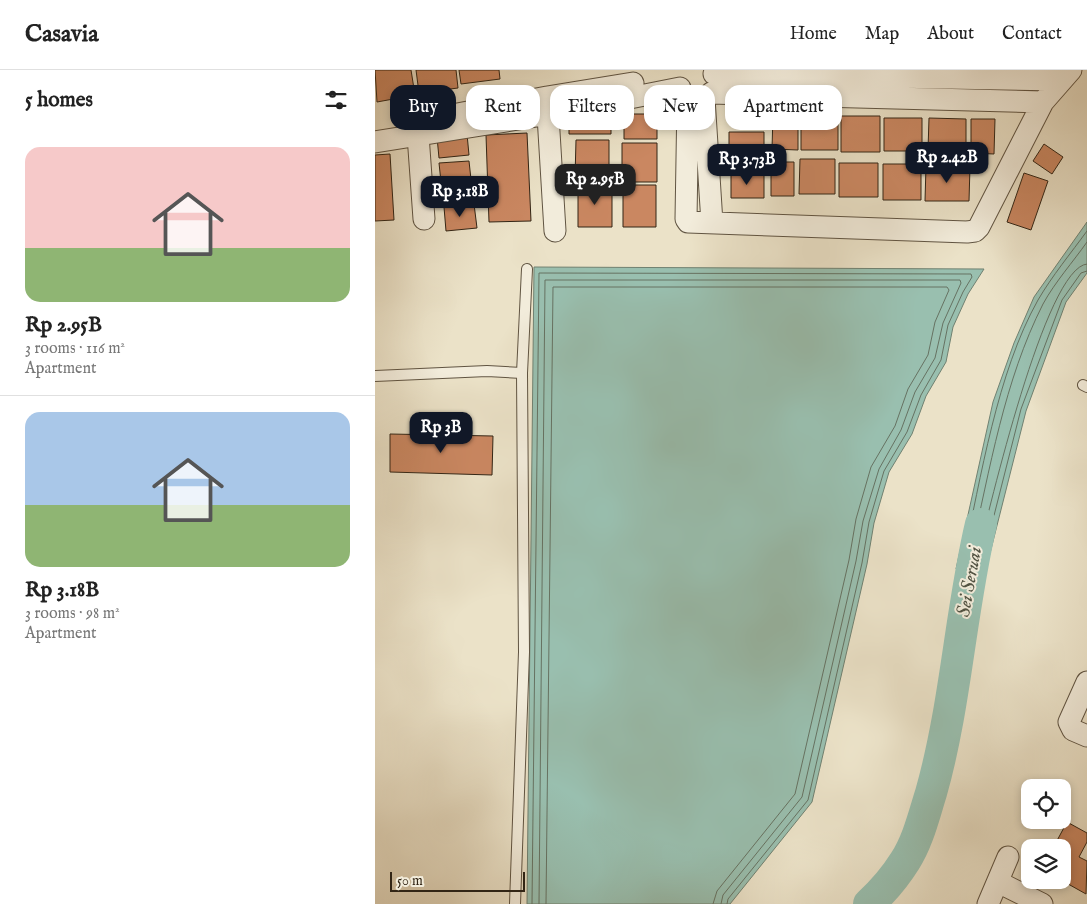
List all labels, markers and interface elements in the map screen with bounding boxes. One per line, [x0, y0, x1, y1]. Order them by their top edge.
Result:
text: Casavia [25, 19, 99, 50]
text: Home [790, 23, 837, 46]
text: Map [865, 23, 899, 46]
text: About [927, 23, 974, 46]
text: Contact [1002, 23, 1062, 46]
chip: Buy [390, 85, 456, 130]
chip: Rent [466, 85, 540, 130]
chip: Filters [550, 85, 634, 130]
chip: New [644, 85, 715, 130]
chip: Apartment [725, 85, 842, 130]
icon: filters [322, 86, 350, 114]
text: 5 homes [25, 87, 93, 114]
pin: Rp 2.42B [895, 142, 999, 184]
pin: Rp 3.73B [695, 144, 799, 186]
text: Rp 2.42B [916, 148, 978, 168]
text: Rp 3.73B [719, 150, 775, 170]
pin: Rp 2.95B [543, 164, 647, 206]
text: Rp 2.95B [566, 170, 624, 190]
pin: Rp 3.18B [408, 176, 512, 218]
icon: home [143, 179, 233, 269]
text: Rp 3.18B [432, 182, 488, 202]
text: Rp 2.95B [25, 312, 102, 339]
text: 3 rooms · 116 m² [25, 339, 125, 359]
text: Apartment [25, 359, 96, 379]
pin: Rp 3B [406, 412, 476, 454]
text: Rp 3B [421, 418, 461, 438]
icon: home [143, 445, 233, 535]
water label: Sei Seruai [952, 543, 988, 619]
text: Rp 3.18B [25, 577, 99, 604]
text: 3 rooms · 98 m² [25, 604, 120, 624]
text: Apartment [25, 624, 96, 644]
map controls [1021, 779, 1071, 889]
button: locate [1021, 779, 1071, 829]
button: layers [1021, 839, 1071, 889]
scale bar [390, 869, 525, 892]
text: 50 m [397, 872, 423, 890]

